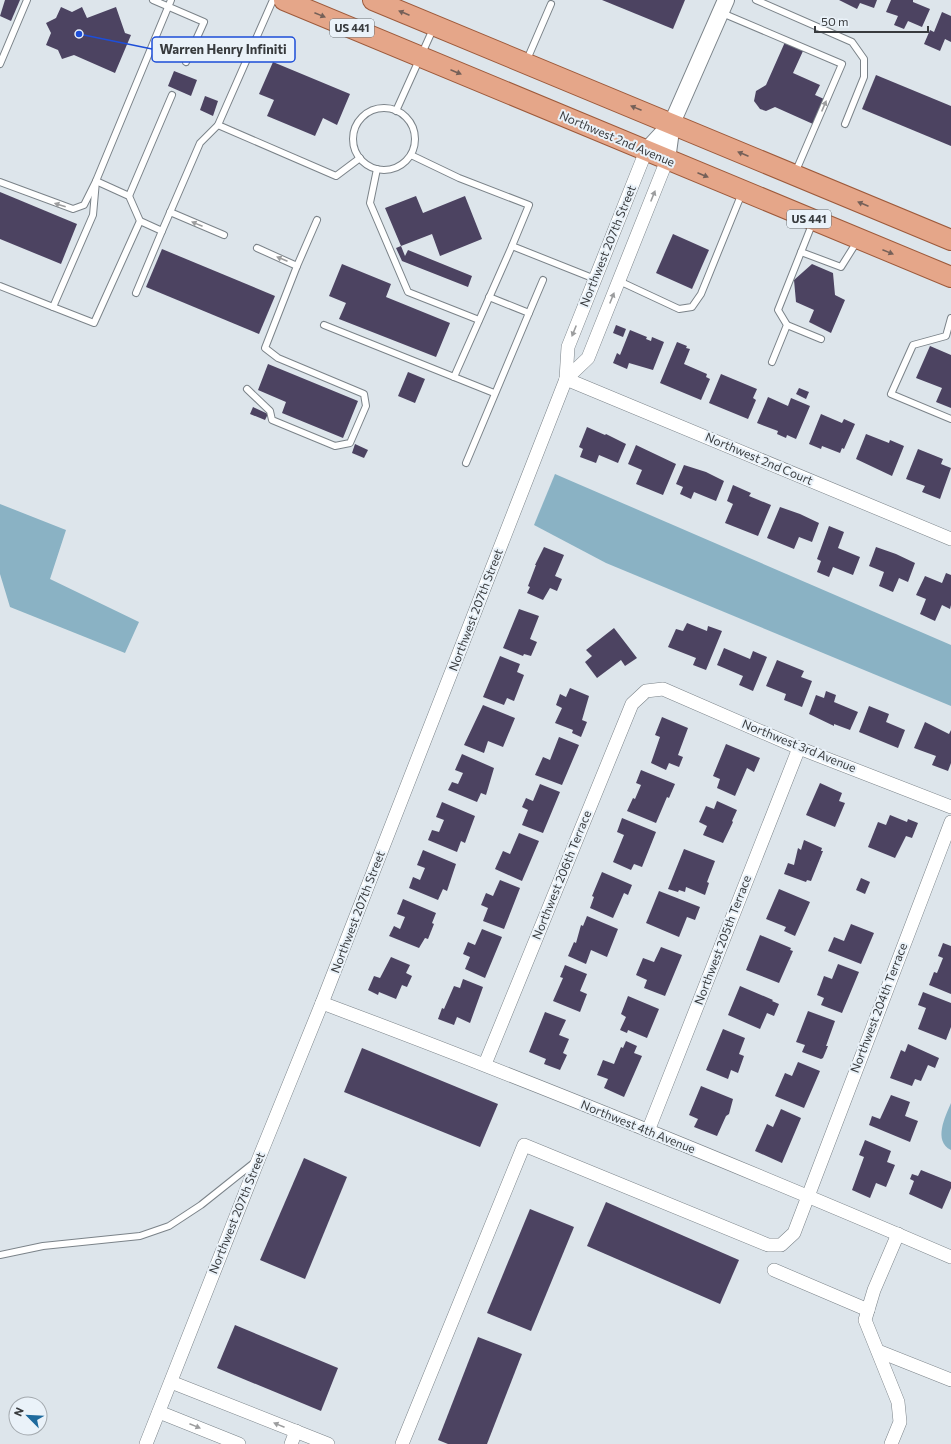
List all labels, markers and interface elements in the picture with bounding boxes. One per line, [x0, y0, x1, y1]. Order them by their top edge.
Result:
scale bar [815, 8, 928, 34]
one-way arrow [397, 9, 409, 15]
one-way arrow [314, 12, 325, 18]
text: 50 m [821, 14, 849, 28]
road number: US 441 [330, 19, 374, 37]
callout: Warren Henry Infiniti [152, 37, 295, 62]
text: Warren Henry Infiniti [159, 41, 287, 57]
one-way arrow [451, 69, 463, 75]
one-way arrow [821, 100, 827, 111]
one-way arrow [629, 105, 641, 111]
street label: Northwest 2nd Avenue [558, 107, 677, 169]
one-way arrow [737, 150, 749, 156]
one-way arrow [698, 173, 710, 179]
street label: Northwest 207th Street [576, 183, 638, 308]
one-way arrow [650, 190, 656, 201]
one-way arrow [53, 201, 65, 207]
one-way arrow [857, 201, 868, 207]
road number: US 441 [787, 210, 831, 228]
one-way arrow [190, 220, 202, 226]
one-way arrow [882, 249, 894, 255]
one-way arrow [275, 256, 287, 262]
one-way arrow [609, 292, 615, 303]
one-way arrow [571, 325, 577, 337]
street label: Northwest 2nd Court [703, 429, 815, 487]
street label: Northwest 207th Street [445, 546, 505, 673]
street label: Northwest 3rd Avenue [740, 716, 858, 774]
street label: Northwest 206th Terrace [529, 808, 593, 941]
street label: Northwest 207th Street [327, 848, 387, 975]
street label: Northwest 205th Terrace [691, 873, 753, 1006]
street label: Northwest 204th Terrace [847, 941, 909, 1075]
street label: Northwest 4th Avenue [579, 1097, 698, 1155]
street label: Northwest 207th Street [205, 1150, 267, 1275]
north arrow [8, 1396, 48, 1436]
text: N [11, 1405, 26, 1418]
one-way arrow [272, 1421, 284, 1427]
one-way arrow [190, 1424, 202, 1430]

